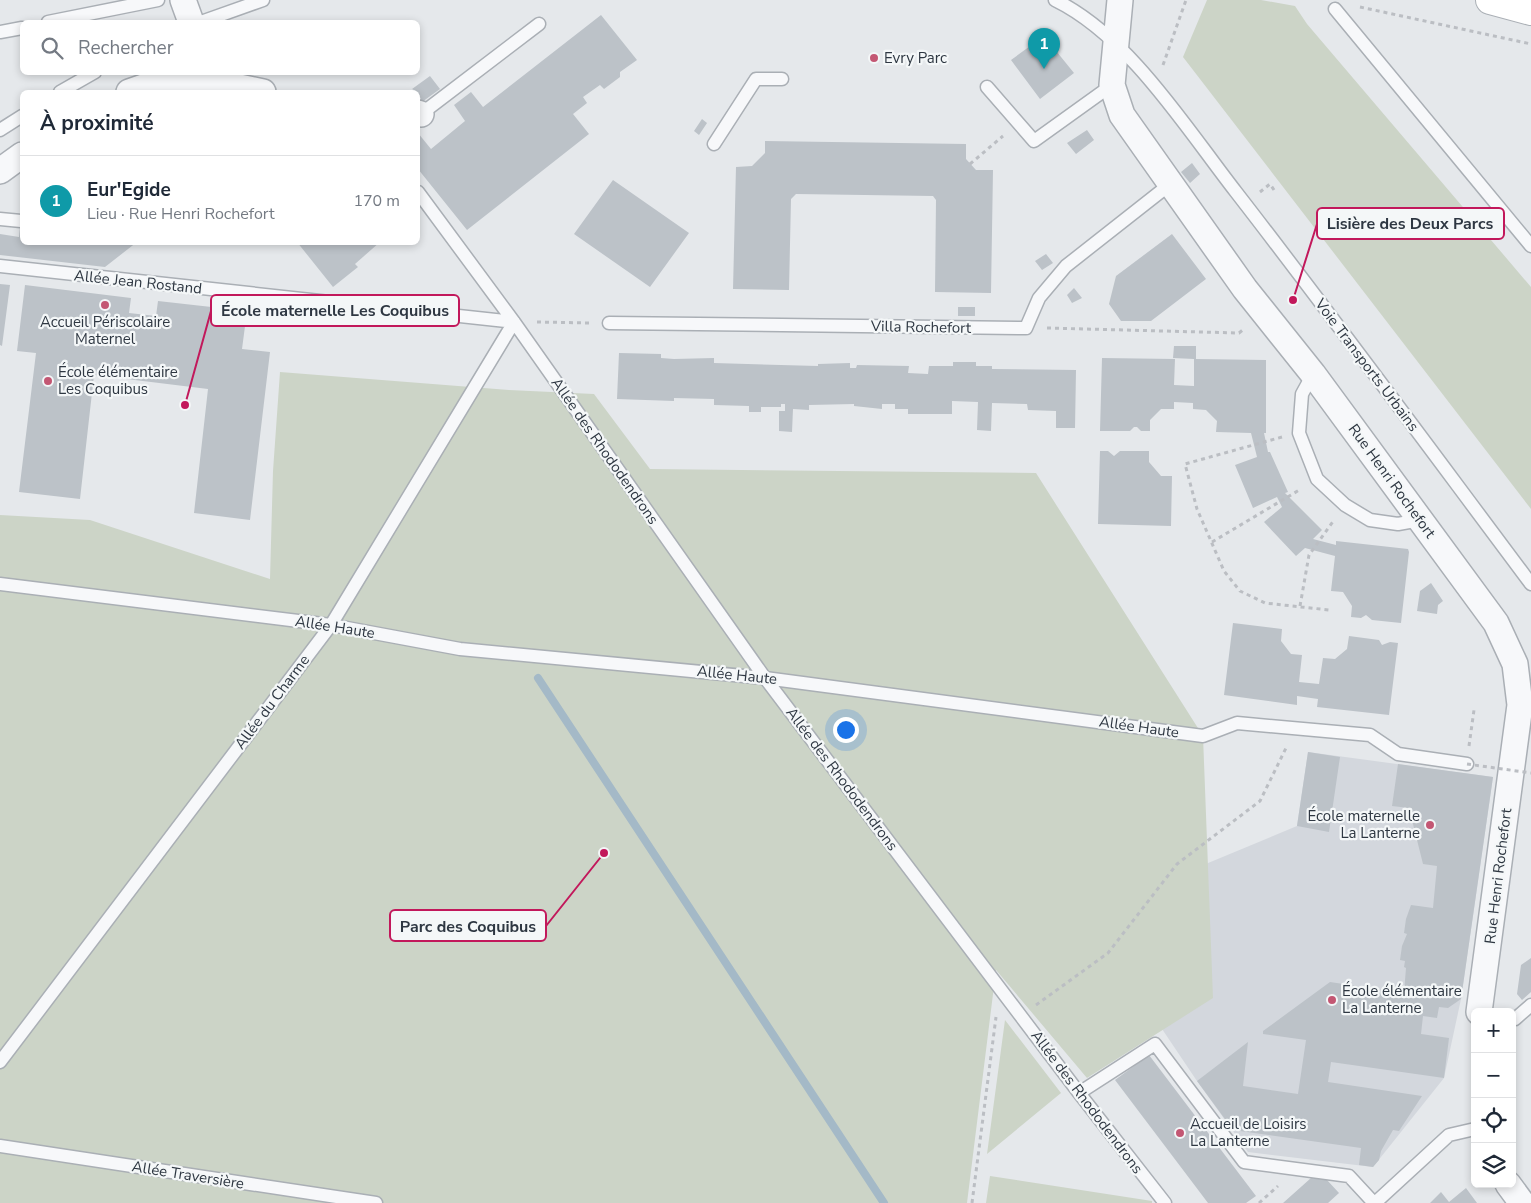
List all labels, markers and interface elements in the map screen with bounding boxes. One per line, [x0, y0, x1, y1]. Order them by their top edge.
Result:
search box [20, 20, 420, 75]
pin: 1 [1028, 28, 1060, 69]
icon: search [38, 34, 66, 62]
text: Rechercher [78, 35, 173, 61]
place label: Evry Parc [884, 48, 947, 68]
marker: Evry Parc [868, 52, 880, 64]
text: À proximité [40, 109, 154, 137]
text: Eur'Egide [87, 177, 171, 203]
text: 1 [51, 190, 61, 212]
text: 170 m [353, 190, 400, 212]
text: Lieu · Rue Henri Rochefort [87, 203, 275, 225]
callout: Lisière des Deux Parcs [1317, 208, 1504, 239]
text: Lisière des Deux Parcs [1327, 213, 1494, 235]
street label: Allée Jean Rostand [73, 265, 203, 299]
street label: Voie Transports Urbains [1310, 294, 1424, 435]
callout: École maternelle Les Coquibus [211, 295, 459, 326]
marker: Accueil Périscolaire Maternel [99, 299, 111, 311]
text: École maternelle Les Coquibus [221, 300, 449, 322]
place label: Accueil Périscolaire Maternel [40, 312, 170, 349]
street label: Villa Rochefort [870, 316, 972, 338]
place label: École élémentaire Les Coquibus [58, 362, 178, 399]
street label: Allée des Rhododendrons [547, 374, 663, 528]
marker: École élémentaire Les Coquibus [42, 375, 54, 387]
street label: Rue Henri Rochefort [1344, 420, 1441, 543]
street label: Allée Haute [294, 611, 376, 643]
street label: Allée du Charme [230, 651, 314, 753]
street label: Allée Haute [696, 661, 778, 689]
street label: Allée des Rhododendrons [781, 703, 903, 855]
street label: Allée Haute [1098, 711, 1180, 743]
your location [833, 717, 859, 743]
place label: École maternelle La Lanterne [1307, 806, 1420, 843]
street label: Rue Henri Rochefort [1480, 806, 1516, 945]
marker: École maternelle La Lanterne [1424, 819, 1436, 831]
callout: Parc des Coquibus [390, 910, 546, 941]
text: Parc des Coquibus [400, 916, 536, 938]
place label: École élémentaire La Lanterne [1342, 981, 1462, 1018]
marker: École élémentaire La Lanterne [1326, 994, 1338, 1006]
map controls [1471, 1008, 1516, 1188]
button: + [1471, 1008, 1516, 1053]
street label: Allée des Rhododendrons [1026, 1026, 1148, 1178]
button: − [1471, 1053, 1516, 1098]
button: locate [1471, 1098, 1516, 1143]
place label: Accueil de Loisirs La Lanterne [1190, 1114, 1306, 1151]
marker: Accueil de Loisirs La Lanterne [1174, 1127, 1186, 1139]
button: layers [1471, 1143, 1516, 1188]
street label: Allée Traversière [130, 1156, 246, 1194]

